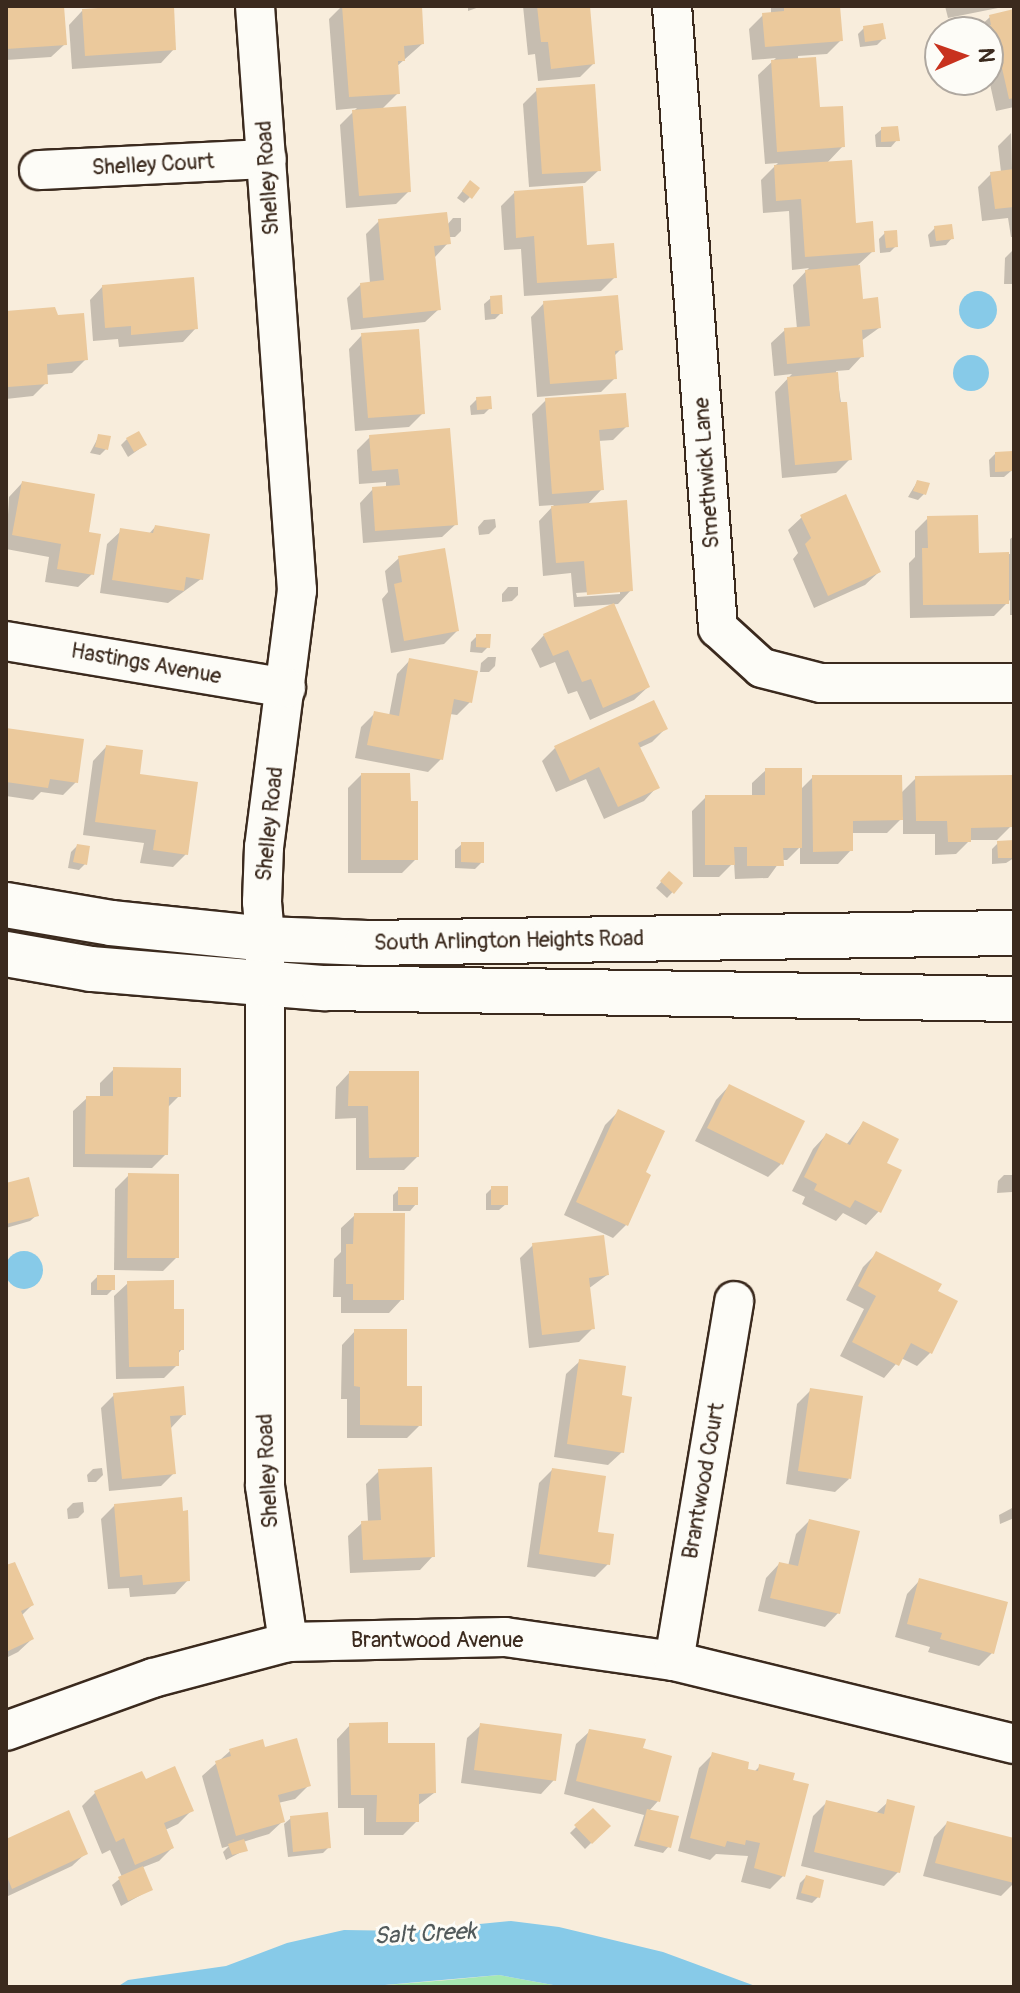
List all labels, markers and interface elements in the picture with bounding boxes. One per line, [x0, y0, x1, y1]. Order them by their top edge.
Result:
north arrow [924, 16, 1004, 96]
text: N [972, 47, 1000, 63]
street label: Shelley Road [251, 120, 285, 236]
street label: Shelley Court [91, 149, 215, 181]
street label: Smethwick Lane [689, 396, 725, 550]
street label: Hastings Avenue [69, 638, 223, 690]
street label: Shelley Road [251, 765, 289, 883]
street label: South Arlington Heights Road [374, 925, 644, 957]
street label: Brantwood Court [677, 1401, 731, 1561]
street label: Shelley Road [252, 1413, 284, 1529]
street label: Brantwood Avenue [351, 1628, 523, 1654]
water label: Salt Creek [373, 1917, 477, 1951]

